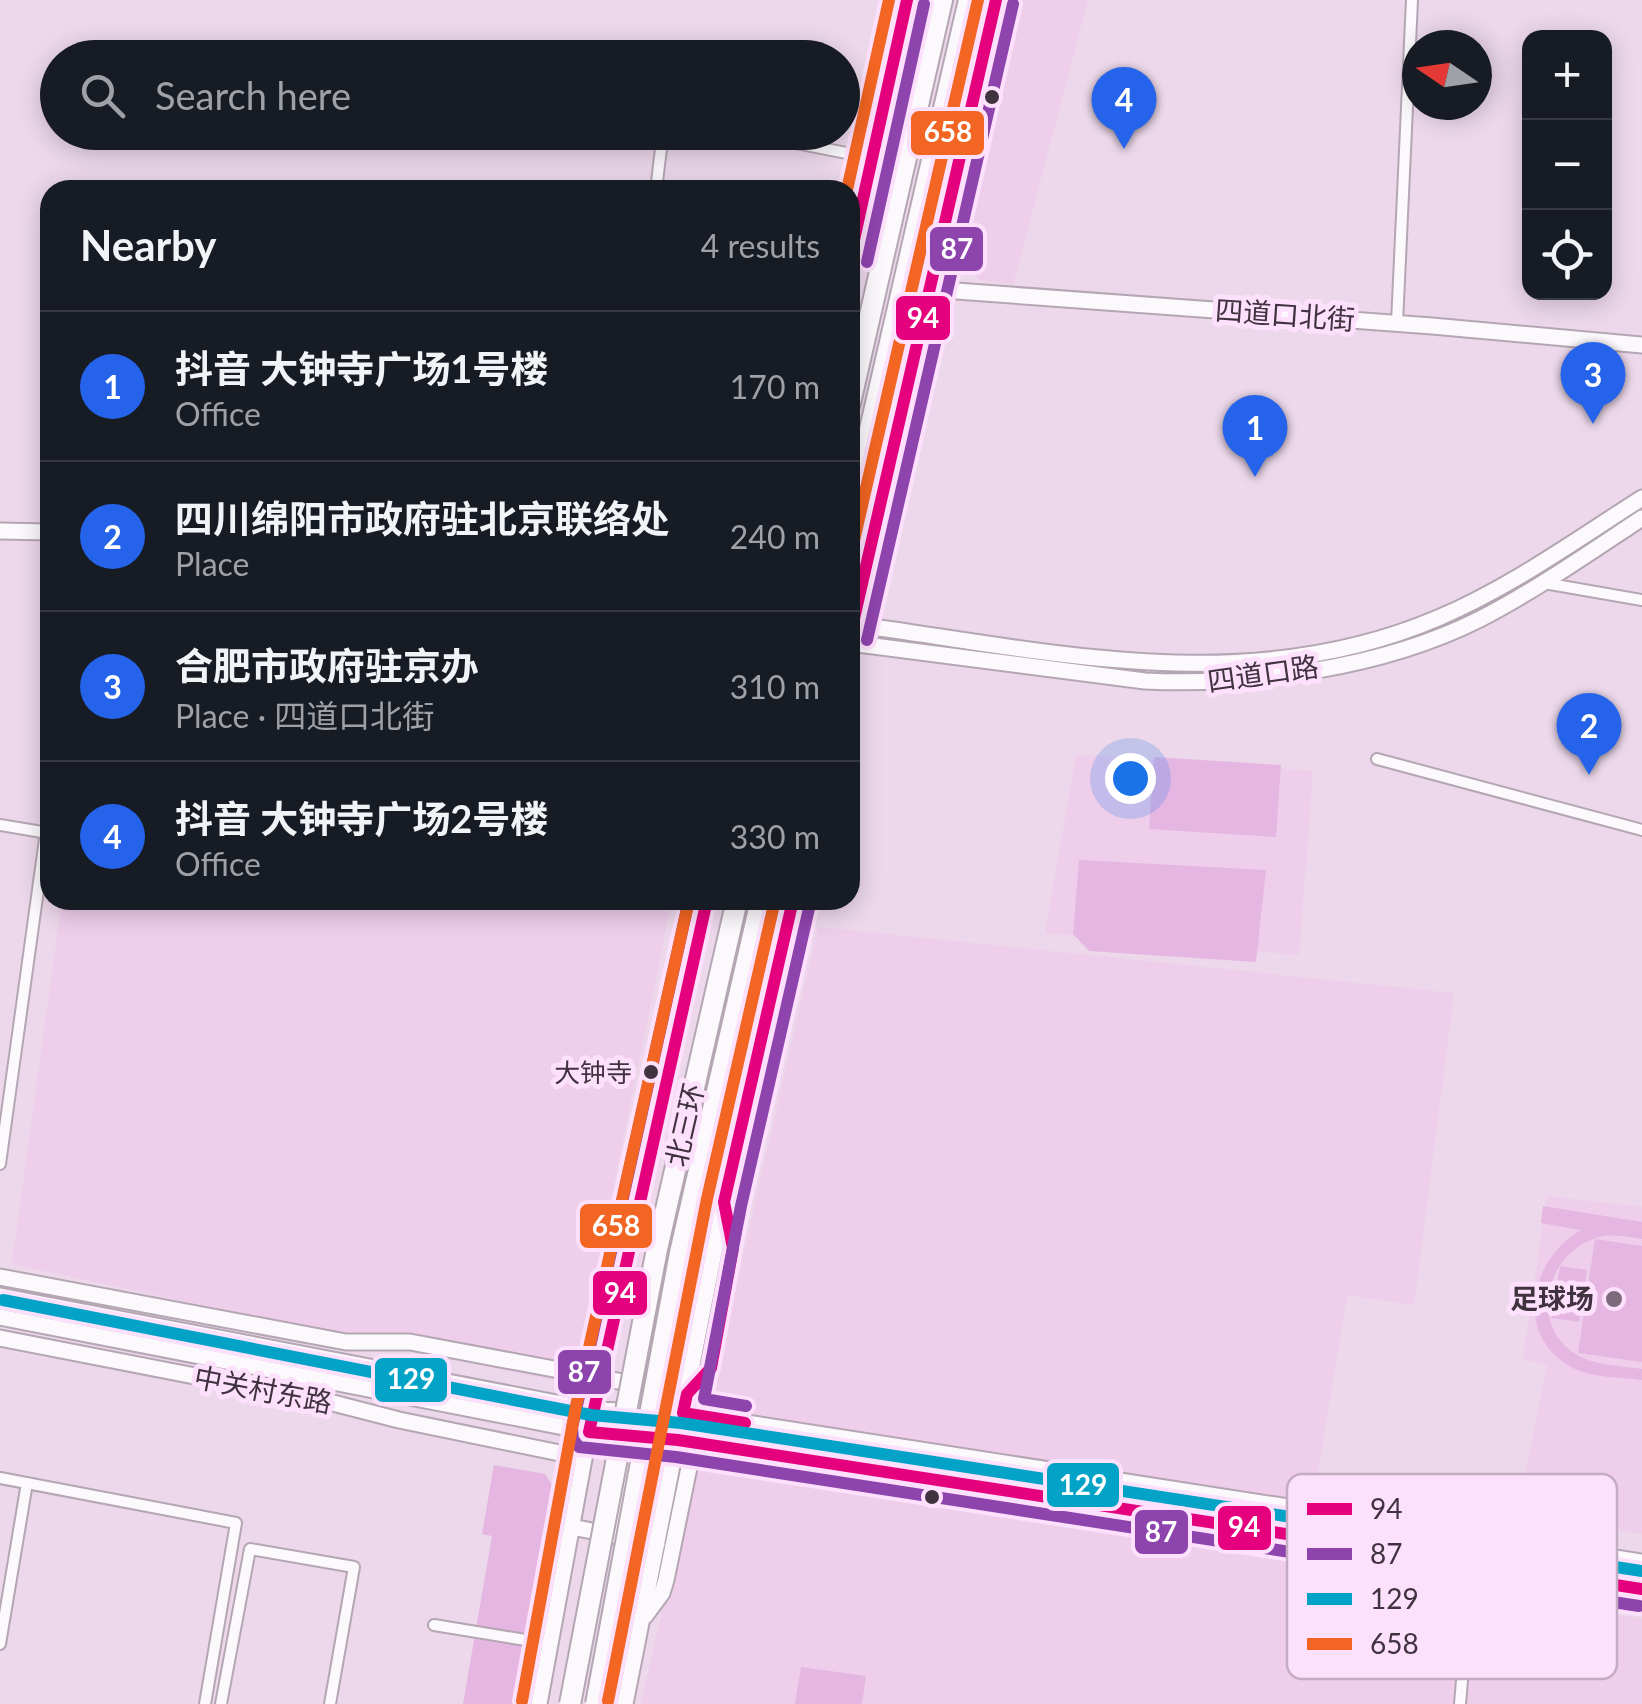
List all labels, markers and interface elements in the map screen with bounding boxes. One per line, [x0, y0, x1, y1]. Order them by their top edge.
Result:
north arrow [1402, 30, 1492, 120]
map controls [1522, 30, 1612, 300]
button: + [1522, 30, 1612, 120]
search box [40, 40, 860, 150]
pin: 4 [1092, 66, 1156, 149]
icon: search [75, 68, 130, 123]
text: Search here [155, 72, 351, 118]
unlabelled marker [982, 87, 1002, 107]
line badge: 658 [909, 109, 986, 157]
text: 658 [924, 114, 972, 148]
button: − [1522, 120, 1612, 210]
button: locate [1522, 210, 1612, 300]
text: Nearby [80, 220, 217, 270]
line badge: 87 [928, 225, 985, 273]
text: 4 results [701, 226, 820, 265]
text: 87 [941, 231, 973, 265]
street label: 四道口北街 [1214, 292, 1356, 336]
line badge: 94 [894, 294, 952, 342]
text: 94 [907, 300, 939, 334]
pin: 3 [1560, 342, 1626, 424]
text: 抖音 大钟寺广场1号楼 [175, 345, 548, 391]
text: 1 [103, 367, 122, 406]
text: 170 m [730, 367, 820, 406]
text: Office [175, 394, 261, 433]
pin: 1 [1222, 394, 1288, 477]
text: 四川绵阳市政府驻北京联络处 [175, 495, 669, 541]
text: 2 [103, 517, 122, 556]
text: 240 m [730, 517, 820, 556]
text: Place [175, 544, 249, 583]
text: 合肥市政府驻京办 [175, 642, 479, 688]
street label: 四道口路 [1205, 648, 1321, 698]
text: 3 [103, 667, 122, 706]
text: 310 m [730, 667, 820, 706]
pin: 2 [1556, 692, 1622, 775]
text: Place · 四道口北街 [175, 696, 434, 735]
your location [1105, 753, 1156, 804]
text: 抖音 大钟寺广场2号楼 [175, 795, 548, 841]
text: 4 [103, 817, 122, 856]
text: 330 m [730, 817, 820, 856]
text: Office [175, 844, 261, 883]
place label: 大钟寺 [554, 1056, 632, 1088]
marker: 大钟寺 [641, 1062, 661, 1082]
street label: 北三环 [658, 1080, 710, 1170]
line badge: 658 [578, 1202, 654, 1250]
text: 658 [592, 1208, 640, 1242]
line badge: 94 [591, 1269, 649, 1317]
text: 94 [604, 1275, 636, 1309]
place label: 足球场 [1510, 1281, 1594, 1315]
marker: 足球场 [1603, 1288, 1625, 1310]
line badge: 87 [556, 1348, 613, 1396]
text: 87 [568, 1354, 600, 1388]
line badge: 129 [373, 1356, 449, 1404]
street label: 中关村东路 [191, 1359, 335, 1419]
text: 129 [387, 1361, 435, 1395]
line badge: 129 [1045, 1461, 1121, 1509]
text: 129 [1059, 1467, 1107, 1501]
legend [1287, 1474, 1617, 1679]
unlabelled marker [922, 1487, 942, 1507]
text: 94 [1370, 1491, 1402, 1525]
line badge: 94 [1216, 1504, 1273, 1552]
line badge: 87 [1133, 1508, 1190, 1556]
text: 94 [1228, 1509, 1260, 1543]
text: 87 [1145, 1514, 1177, 1548]
text: 87 [1370, 1536, 1402, 1570]
text: 129 [1370, 1581, 1419, 1615]
text: 658 [1370, 1626, 1419, 1660]

